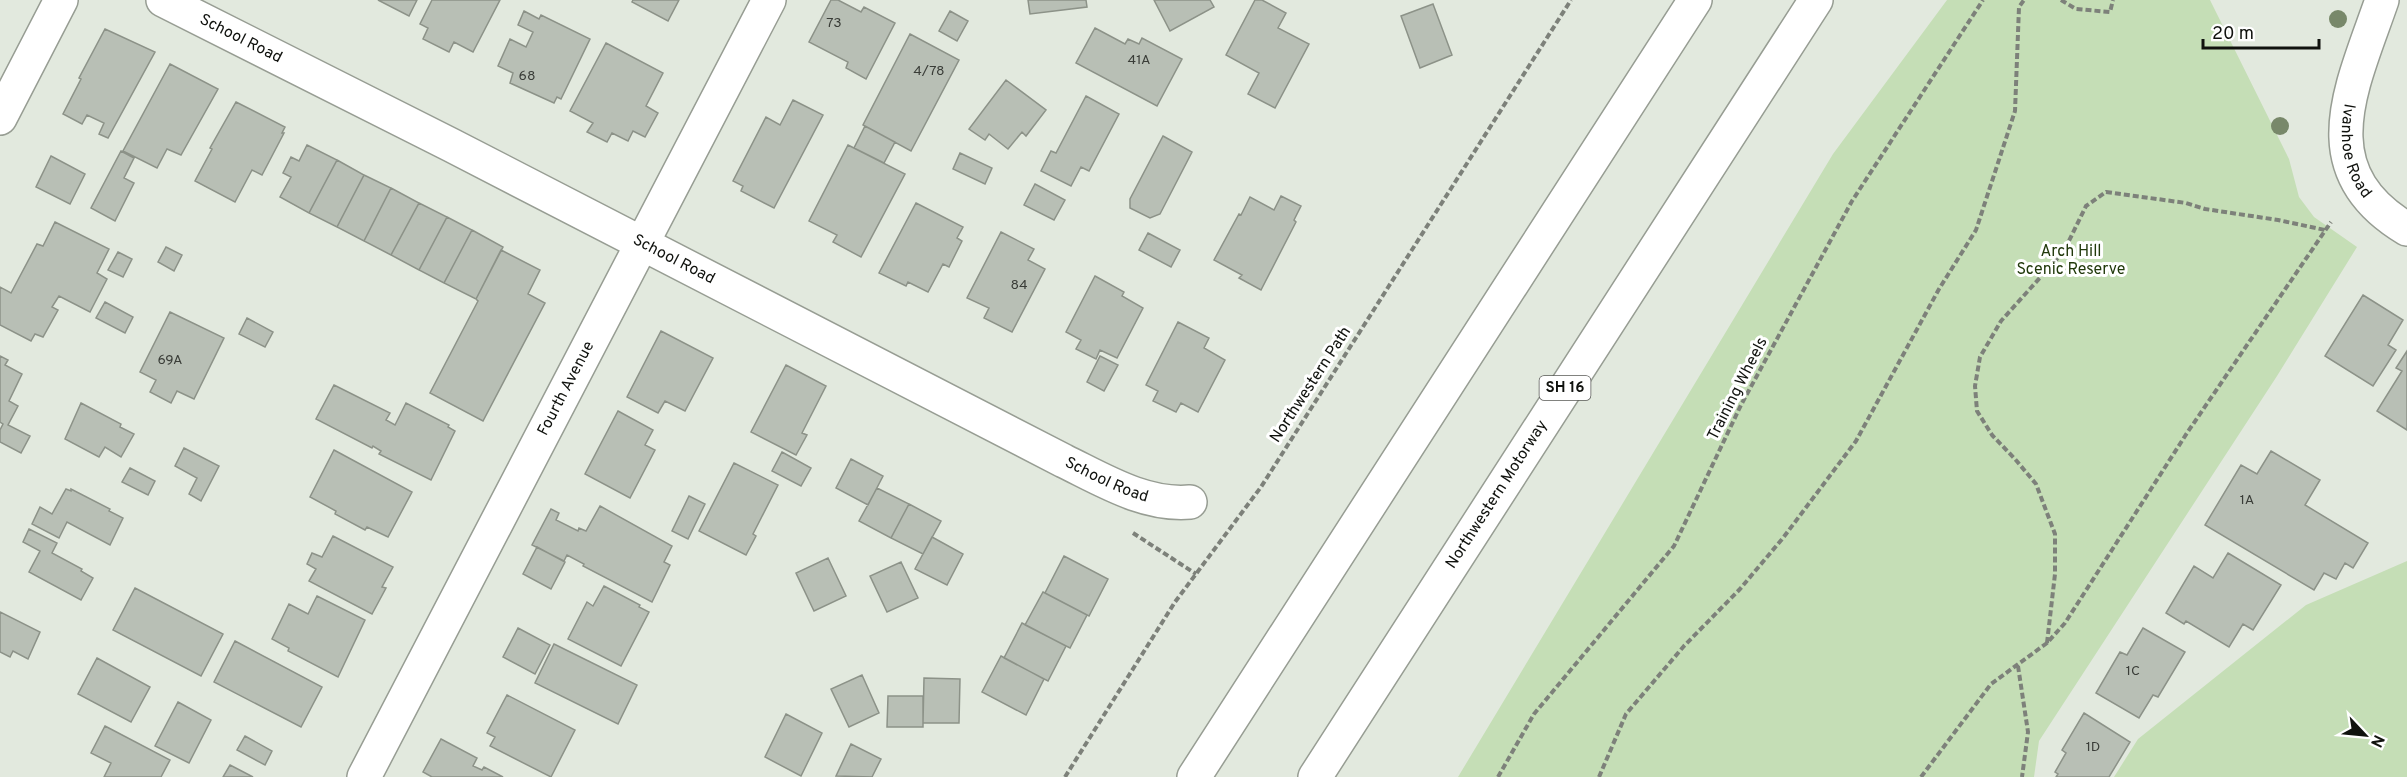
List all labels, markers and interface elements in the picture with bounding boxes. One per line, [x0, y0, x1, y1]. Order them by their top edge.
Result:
street label: School Road [196, 10, 285, 68]
scale bar [2203, 12, 2318, 50]
house number: 73 [826, 15, 842, 32]
text: 20 m [2212, 23, 2254, 46]
house number: 41A [1127, 52, 1151, 69]
house number: 4/78 [913, 63, 945, 80]
house number: 68 [519, 68, 535, 85]
street label: Ivanhoe Road [2336, 102, 2376, 202]
street label: School Road [629, 230, 718, 289]
park label: Arch Hill Scenic Reserve [2017, 242, 2125, 280]
house number: 84 [1010, 277, 1028, 294]
street label: Northwestern Path [1266, 323, 1356, 447]
street label: Training Wheels [1703, 334, 1773, 444]
street label: Fourth Avenue [534, 338, 599, 439]
house number: 69A [157, 352, 183, 369]
road number: SH 16 [1540, 376, 1590, 400]
street label: Northwestern Motorway [1442, 417, 1552, 573]
street label: School Road [1061, 453, 1151, 508]
house number: 1A [2240, 492, 2254, 509]
house number: 1C [2126, 663, 2140, 680]
north arrow [2335, 705, 2395, 765]
text: N [2365, 731, 2388, 750]
house number: 1D [2086, 739, 2100, 756]

